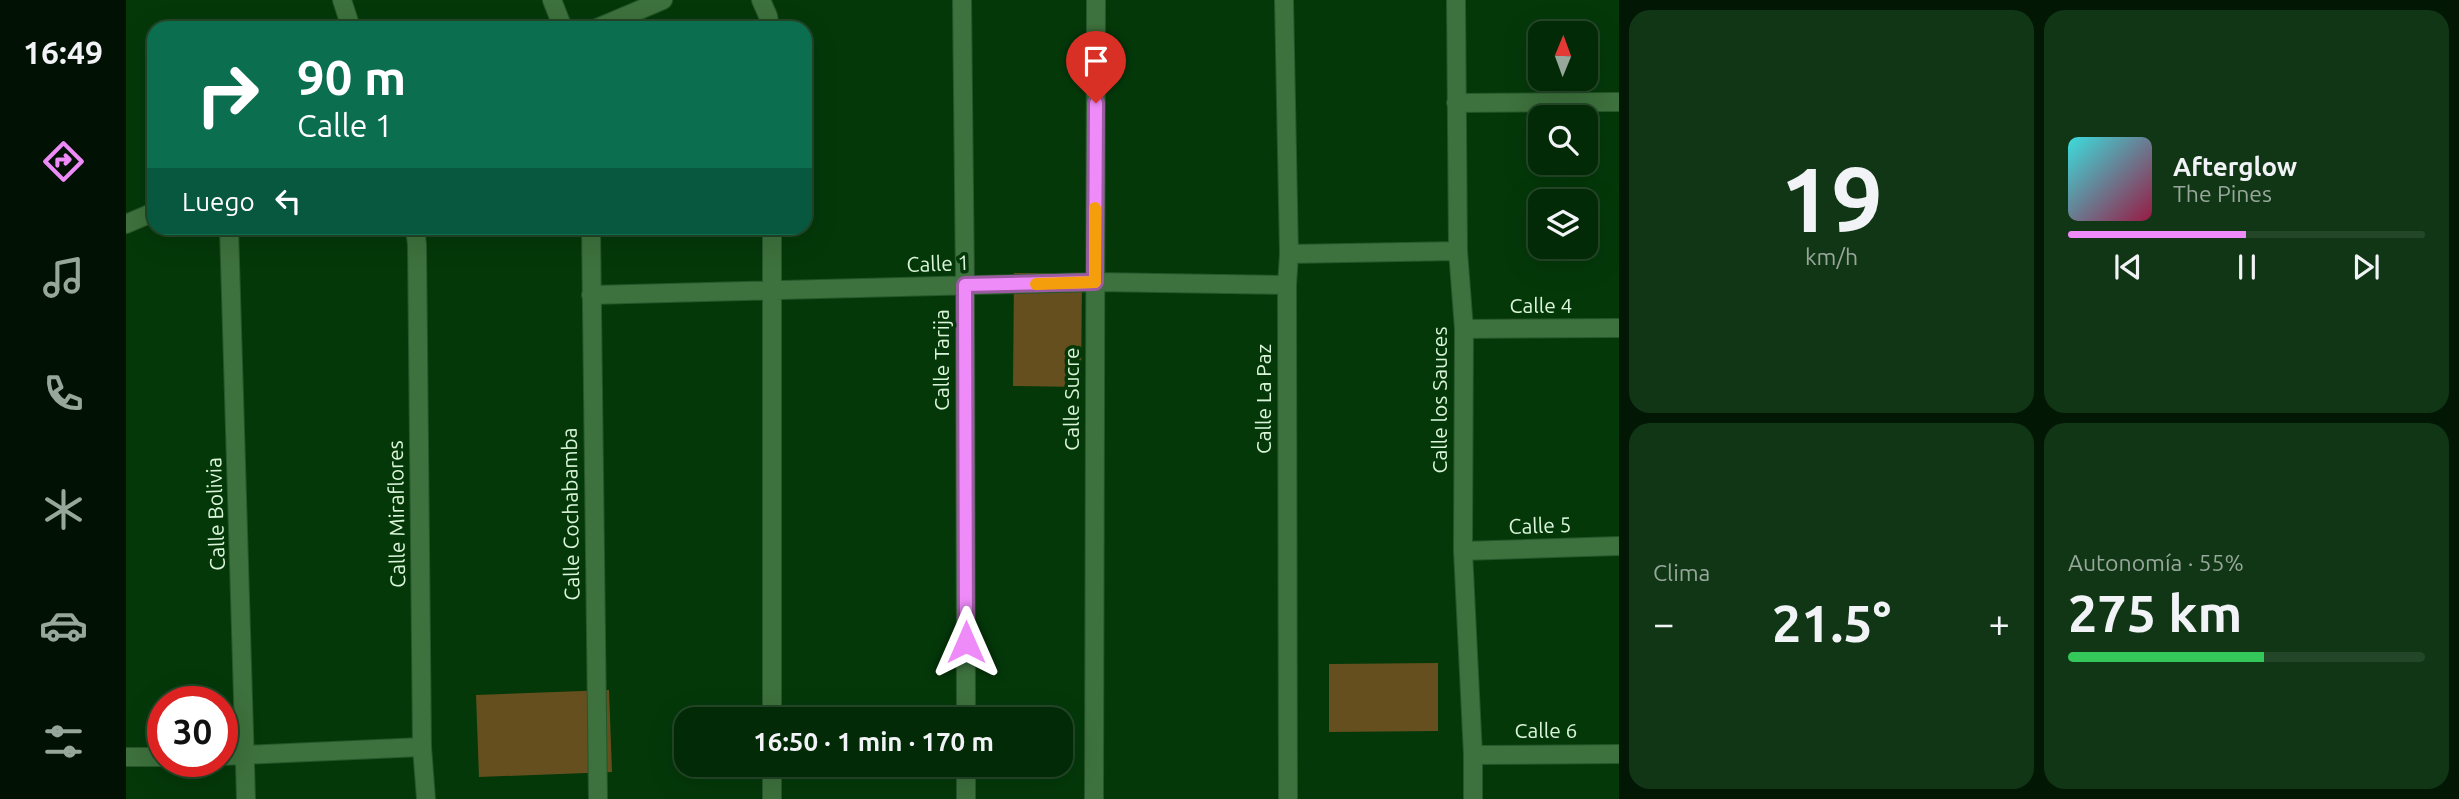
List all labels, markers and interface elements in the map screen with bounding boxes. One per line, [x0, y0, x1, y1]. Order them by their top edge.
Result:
north arrow [1528, 21, 1598, 91]
map controls [1528, 21, 1598, 259]
pin [1066, 31, 1126, 103]
text: 16:49 [23, 34, 103, 70]
icon: arrive [1077, 42, 1115, 80]
icon: right [182, 49, 273, 140]
text: 90 m [297, 49, 406, 104]
button: search [1528, 105, 1598, 175]
text: Calle 1 [297, 107, 393, 143]
icon: directions [39, 137, 88, 186]
text: 19 [1780, 147, 1883, 249]
text: Afterglow [2173, 152, 2297, 181]
text: The Pines [2173, 181, 2272, 206]
icon: left [269, 182, 307, 220]
text: Luego [182, 187, 255, 216]
button: layers [1528, 189, 1598, 259]
text: km/h [1805, 244, 1858, 269]
icon: previous [2109, 248, 2147, 286]
icon: pause [2228, 248, 2266, 286]
icon: next [2347, 248, 2385, 286]
street label: Calle 1 [906, 250, 970, 276]
icon: music [39, 253, 88, 302]
street label: Calle 4 [1510, 293, 1572, 317]
street label: Calle Tarija [929, 309, 953, 411]
street label: Calle los Sauces [1427, 326, 1451, 474]
street label: Calle La Paz [1251, 344, 1275, 454]
street label: Calle Sucre [1059, 347, 1083, 451]
icon: phone [39, 369, 88, 418]
street label: Calle Cochabamba [556, 427, 584, 601]
street label: Calle Miraflores [383, 440, 409, 588]
street label: Calle Bolivia [201, 457, 229, 571]
icon: climate [39, 485, 88, 534]
street label: Calle 5 [1508, 512, 1572, 538]
text: Autonomía · 55% [2068, 550, 2244, 575]
text: Clima [1653, 560, 1710, 585]
text: 275 km [2068, 584, 2242, 642]
text: 21.5° [1772, 594, 1891, 652]
icon: car [39, 601, 88, 650]
text: − [1653, 602, 1674, 644]
text: + [1989, 602, 2010, 644]
position arrow [929, 605, 1003, 679]
speed limit sign: 30 [147, 686, 238, 777]
icon: filters [39, 717, 88, 766]
street label: Calle 6 [1515, 718, 1577, 742]
text: 16:50 · 1 min · 170 m [753, 727, 994, 756]

